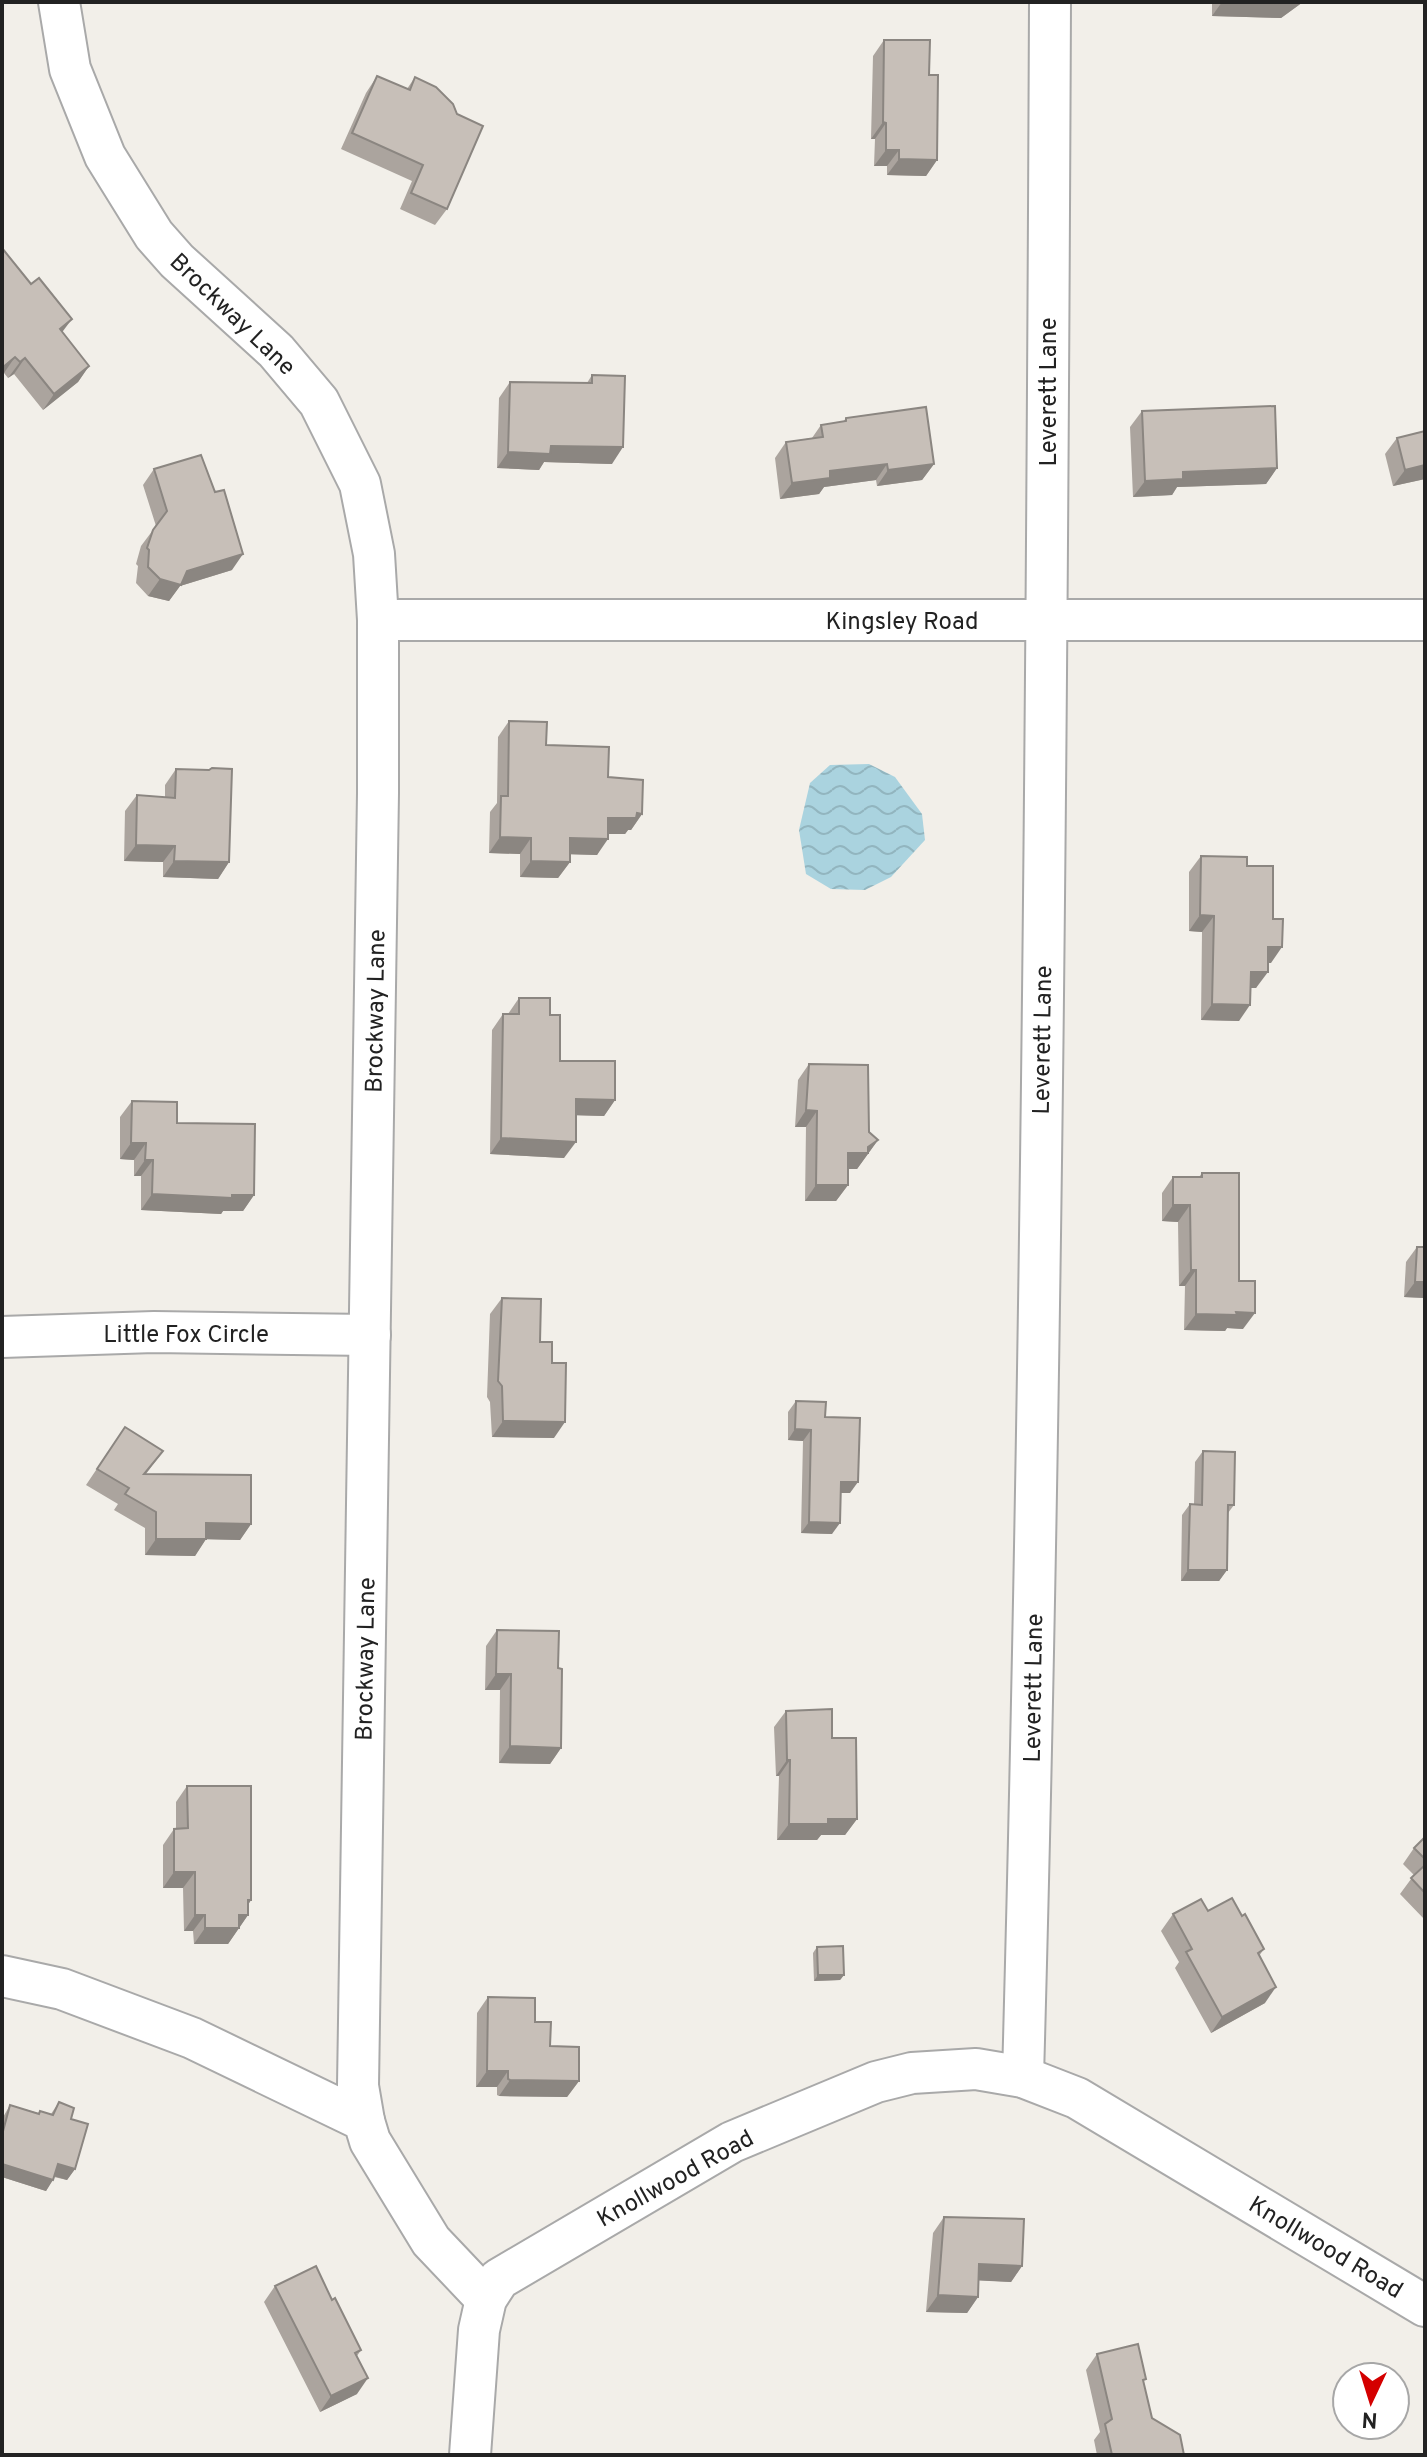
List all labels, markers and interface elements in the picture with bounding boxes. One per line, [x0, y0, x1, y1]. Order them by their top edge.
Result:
street label: Brockway Lane [162, 248, 301, 383]
street label: Leverett Lane [1035, 317, 1065, 467]
street label: Kingsley Road [825, 608, 979, 638]
street label: Brockway Lane [361, 929, 393, 1093]
street label: Leverett Lane [1028, 965, 1060, 1115]
street label: Little Fox Circle [103, 1321, 269, 1351]
street label: Brockway Lane [351, 1577, 383, 1741]
street label: Leverett Lane [1019, 1613, 1051, 1763]
street label: Knollwood Road [592, 2124, 760, 2235]
street label: Knollwood Road [1242, 2191, 1408, 2307]
north arrow [1331, 2361, 1411, 2441]
text: N [1361, 2404, 1379, 2432]

